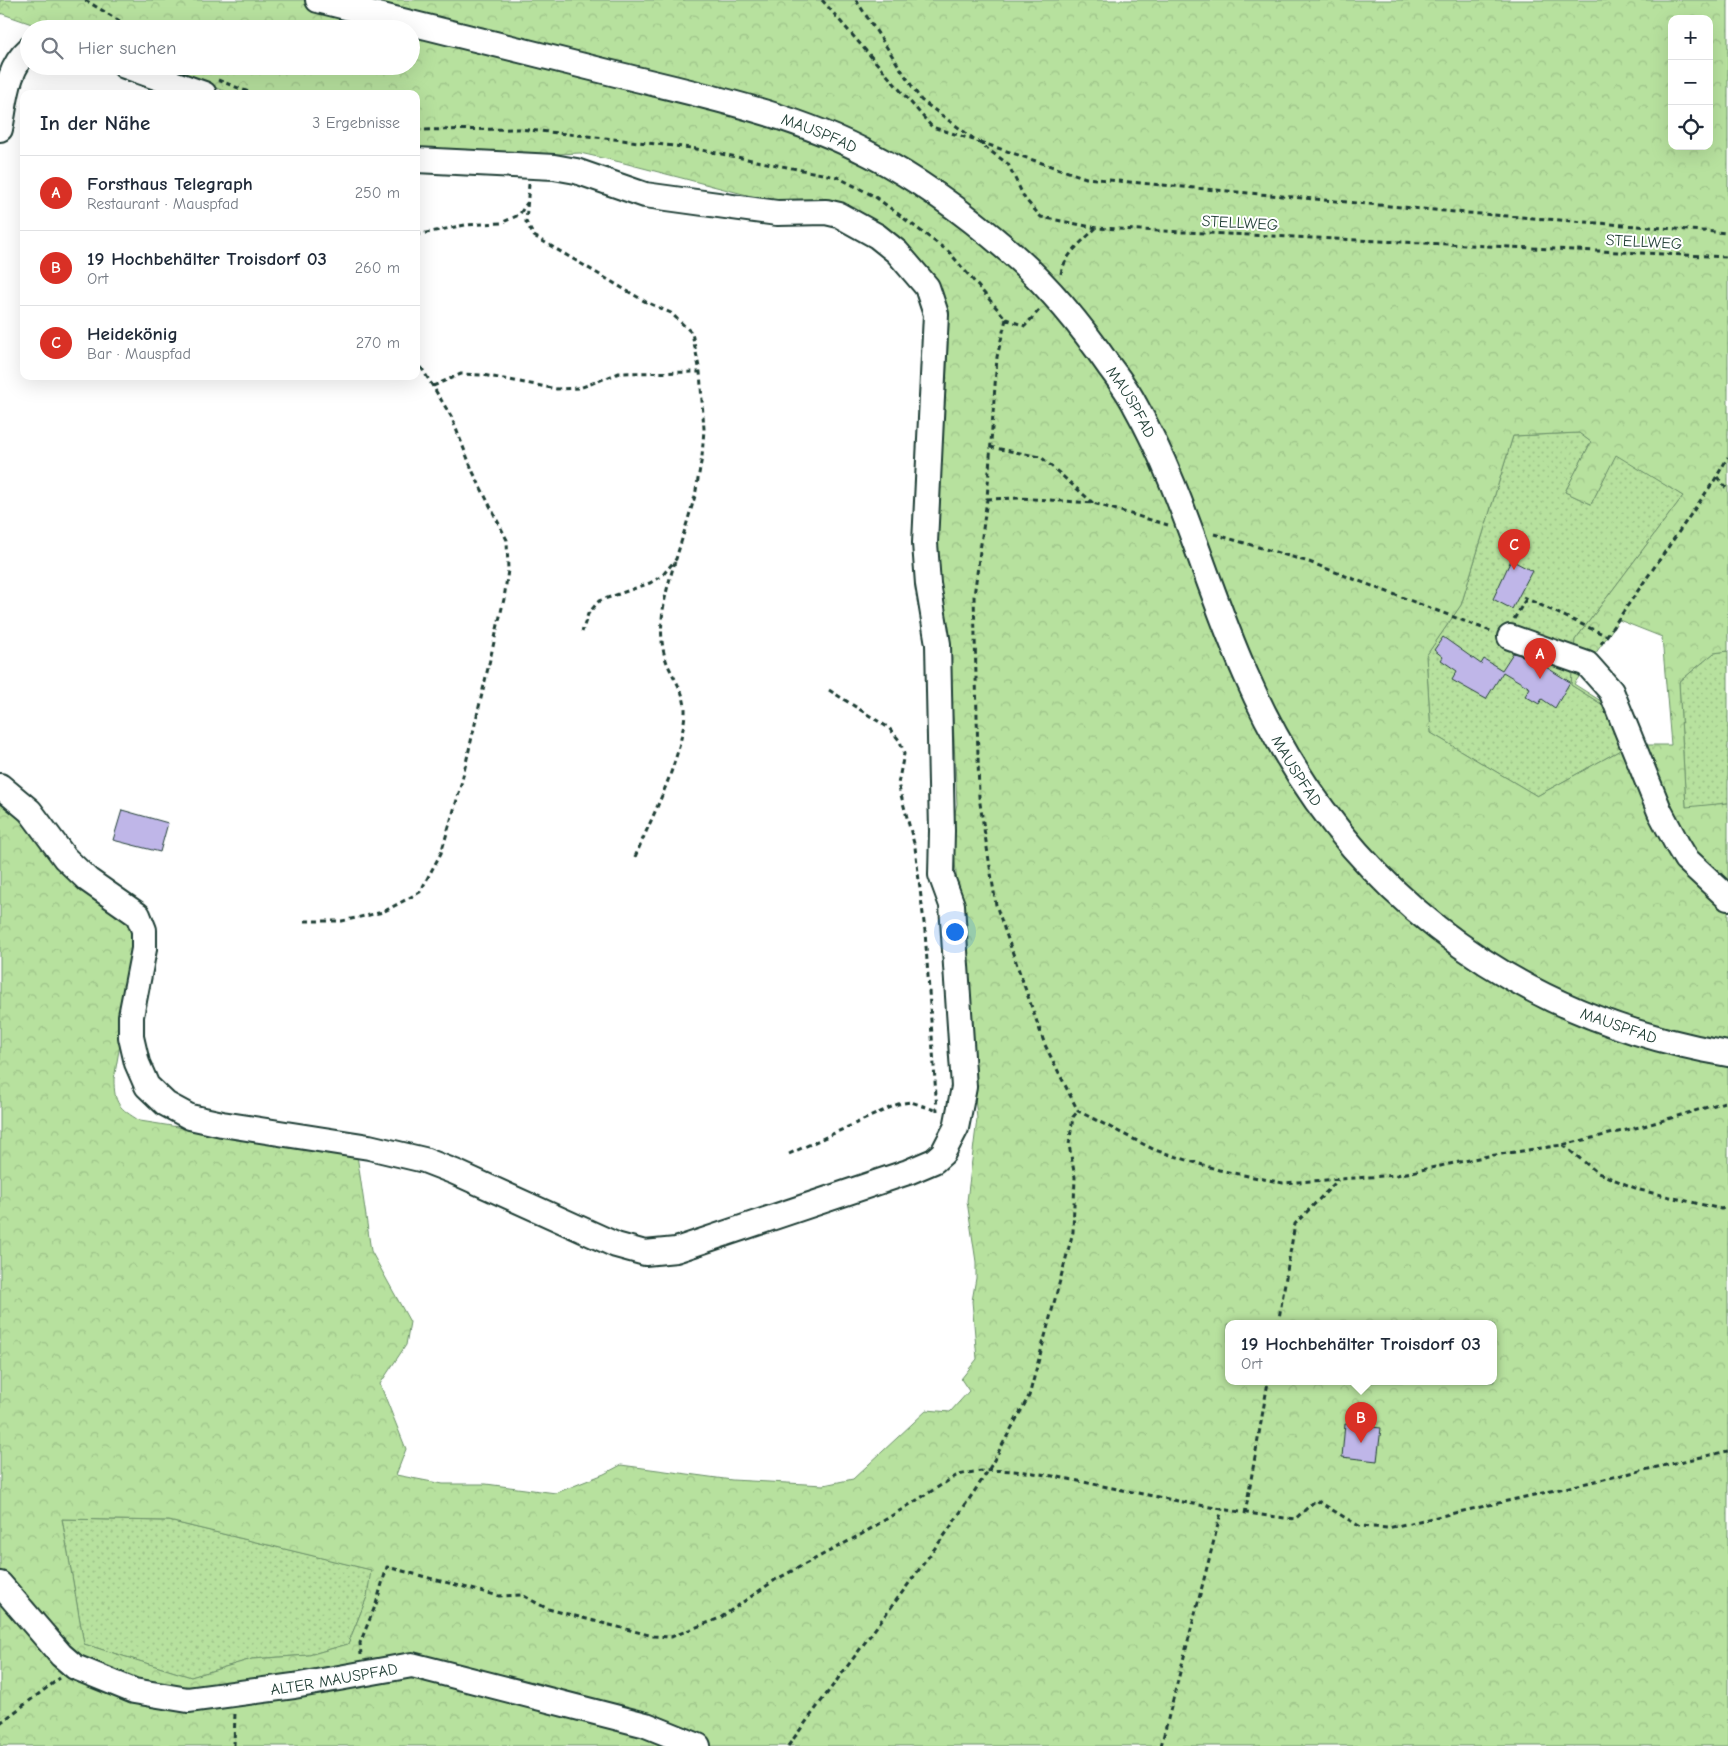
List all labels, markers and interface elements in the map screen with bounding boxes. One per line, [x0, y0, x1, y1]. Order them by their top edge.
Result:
map controls [1668, 15, 1713, 150]
button: + [1668, 15, 1713, 60]
search box [20, 20, 420, 75]
icon: search [38, 34, 66, 62]
text: Hier suchen [78, 37, 176, 59]
button: − [1668, 60, 1713, 105]
button: locate [1668, 105, 1713, 150]
street label: MAUSPFAD [779, 110, 860, 157]
text: In der Nähe [40, 111, 150, 135]
text: 3 Ergebnisse [312, 114, 400, 132]
text: Forsthaus Telegraph [87, 173, 253, 195]
text: A [52, 184, 60, 202]
text: 250 m [355, 184, 400, 202]
text: Restaurant · Mauspfad [87, 195, 239, 213]
street label: STELLWEG [1201, 212, 1279, 234]
street label: STELLWEG [1605, 231, 1683, 253]
text: 19 Hochbehälter Troisdorf 03 [87, 248, 327, 270]
text: B [51, 259, 61, 277]
text: 260 m [355, 259, 400, 277]
text: Ort [87, 270, 108, 288]
text: Heidekönig [87, 323, 178, 345]
text: C [51, 334, 61, 352]
text: 270 m [356, 334, 400, 352]
text: Bar · Mauspfad [87, 345, 191, 363]
street label: MAUSPFAD [1102, 363, 1159, 441]
pin: C [1498, 529, 1530, 570]
pin: A [1524, 638, 1556, 679]
street label: MAUSPFAD [1267, 732, 1325, 810]
your location [942, 919, 968, 945]
street label: MAUSPFAD [1578, 1004, 1659, 1047]
popup [1225, 1320, 1497, 1385]
text: 19 Hochbehälter Troisdorf 03 [1241, 1333, 1481, 1355]
text: Ort [1241, 1355, 1262, 1373]
pin: B [1345, 1402, 1377, 1443]
street label: ALTER MAUSPFAD [269, 1660, 399, 1699]

